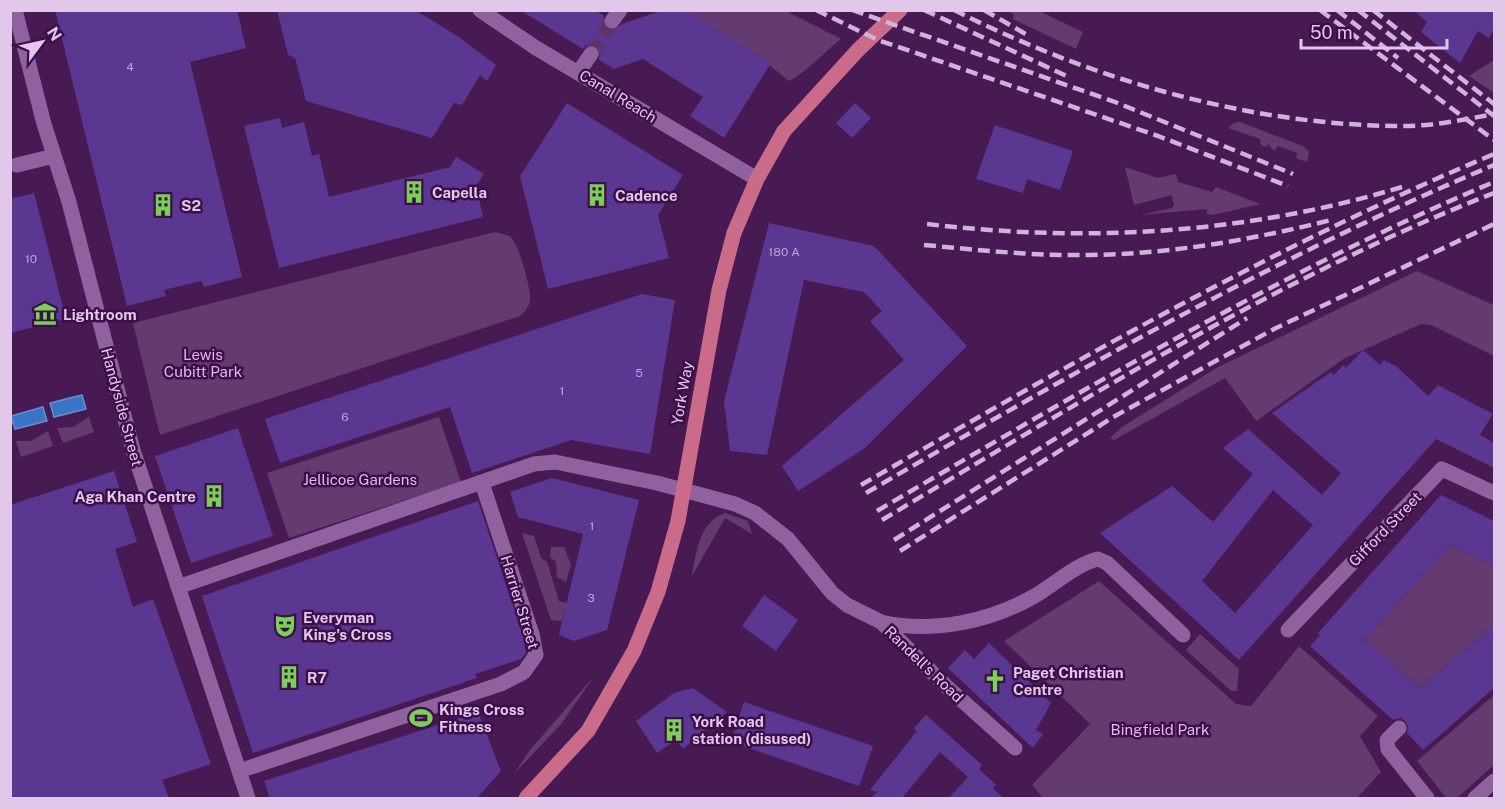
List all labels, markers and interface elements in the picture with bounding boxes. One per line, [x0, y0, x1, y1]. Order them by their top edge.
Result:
north arrow [12, 12, 72, 72]
scale bar [1301, 12, 1446, 50]
text: 50 m [1310, 22, 1353, 43]
text: N [43, 24, 66, 45]
house number: 4 [126, 60, 134, 74]
street label: Canal Reach [576, 66, 660, 126]
building icon: Capella [401, 179, 427, 205]
building icon: Cadence [584, 182, 610, 208]
place label: Capella [432, 184, 487, 201]
place label: Cadence [615, 187, 678, 204]
building icon: S2 [150, 192, 176, 218]
place label: S2 [181, 197, 201, 214]
house number: 180 A [768, 245, 800, 259]
house number: 10 [25, 252, 37, 266]
museum icon: Lightroom [32, 301, 58, 327]
place label: Lightroom [63, 306, 137, 323]
street label: Handyside Street [98, 346, 146, 468]
park label: Lewis Cubitt Park [164, 346, 242, 380]
street label: York Way [668, 360, 696, 426]
house number: 5 [635, 366, 643, 380]
house number: 1 [560, 384, 564, 398]
house number: 6 [341, 410, 349, 424]
park label: Jellicoe Gardens [303, 471, 417, 488]
building icon: Aga Khan Centre [201, 483, 227, 509]
place label: Aga Khan Centre [75, 488, 196, 505]
street label: Gifford Street [1345, 488, 1425, 570]
house number: 1 [590, 519, 594, 533]
street label: Harrier Street [498, 553, 542, 651]
house number: 3 [587, 591, 595, 605]
place label: Everyman King's Cross [303, 609, 392, 643]
theatre icon: Everyman King's Cross [272, 613, 298, 639]
street label: Randell's Road [881, 622, 967, 706]
building icon: R7 [276, 664, 302, 690]
place label: Paget Christian Centre [1013, 664, 1124, 698]
church icon: Paget Christian Centre [982, 668, 1008, 694]
place label: R7 [307, 669, 327, 686]
place label: Kings Cross Fitness [439, 701, 525, 735]
sports icon: Kings Cross Fitness [408, 705, 434, 731]
place label: York Road station (disused) [692, 713, 811, 747]
building icon: York Road station (disused) [661, 717, 687, 743]
park label: Bingfield Park [1111, 721, 1209, 738]

